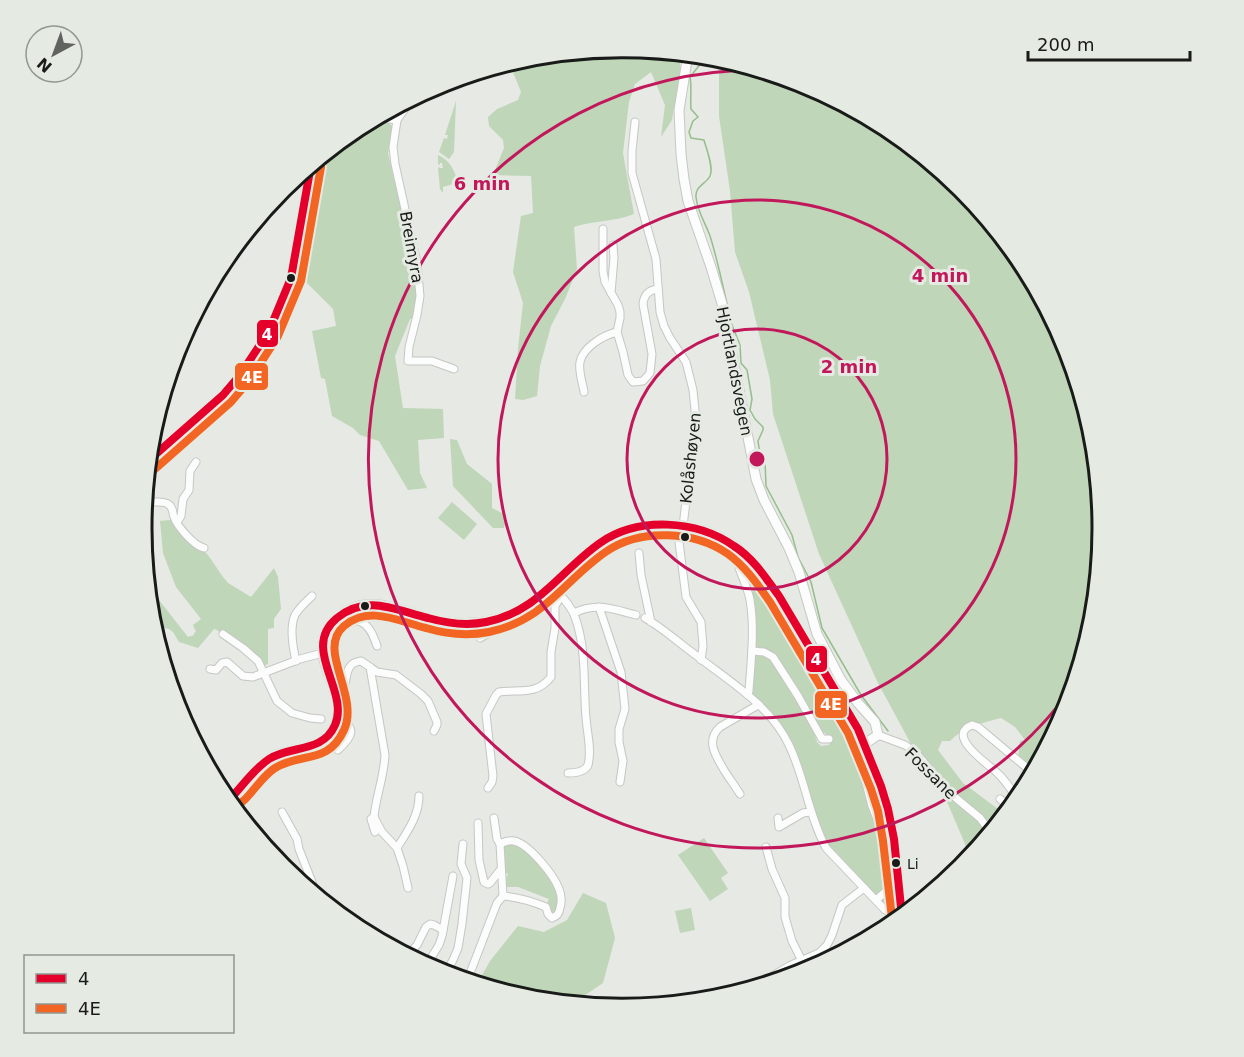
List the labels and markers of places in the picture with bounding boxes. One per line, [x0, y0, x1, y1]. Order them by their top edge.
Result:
unlabelled marker [285, 272, 297, 284]
centre of rings [747, 449, 767, 469]
unlabelled marker [679, 531, 691, 543]
unlabelled marker [359, 600, 371, 612]
place label: Li [907, 856, 919, 872]
marker: Li [890, 857, 902, 869]

